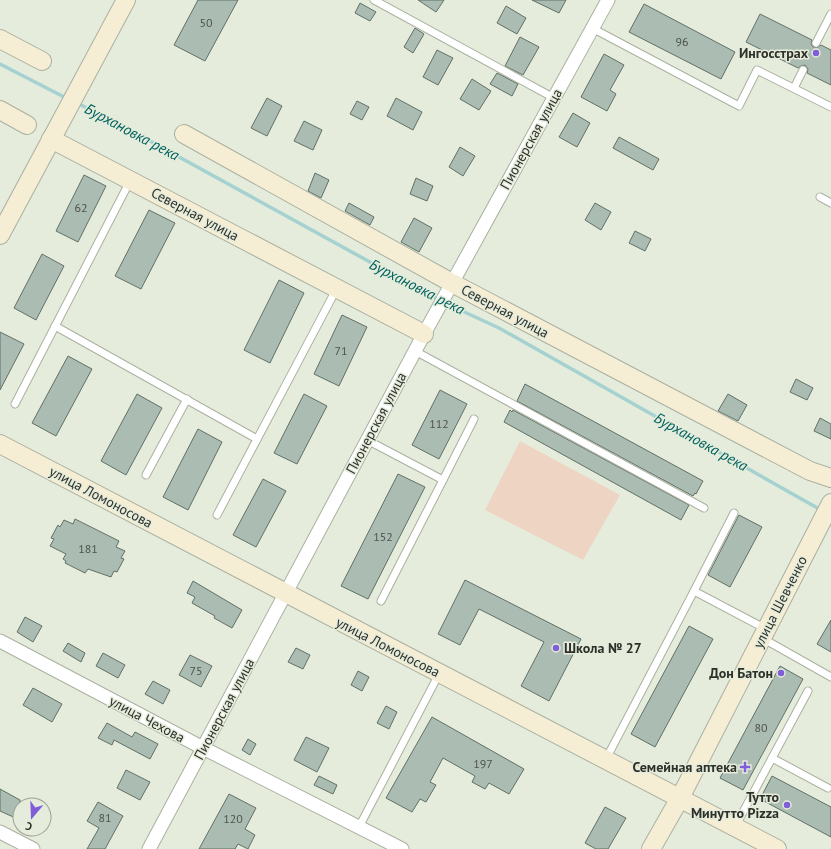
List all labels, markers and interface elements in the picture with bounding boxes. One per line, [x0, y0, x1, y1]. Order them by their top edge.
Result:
house number: 50 [199, 15, 213, 30]
house number: 96 [675, 34, 689, 49]
place label: Ингосстрах [739, 44, 809, 62]
marker: Ингосстрах [811, 48, 821, 58]
street label: Пионерская улица [496, 85, 566, 193]
water label: Бурхановка река [82, 99, 183, 165]
street label: Северная улица [148, 183, 242, 245]
house number: 62 [74, 200, 88, 215]
water label: Бурхановка река [366, 254, 469, 319]
street label: Северная улица [458, 280, 552, 342]
house number: 71 [334, 343, 348, 358]
street label: Пионерская улица [342, 369, 410, 477]
water label: Бурхановка река [651, 408, 752, 475]
house number: 112 [429, 416, 449, 431]
street label: улица Ломоносова [46, 462, 156, 532]
house number: 152 [373, 529, 393, 544]
house number: 181 [78, 541, 98, 556]
street label: улица Шевченко [749, 553, 811, 651]
street label: улица Ломоносова [333, 613, 443, 681]
place label: Школа № 27 [564, 639, 642, 657]
marker: Школа № 27 [551, 643, 561, 653]
street label: Пионерская улица [190, 655, 258, 763]
house number: 75 [189, 663, 203, 678]
place label: Дон Батон [709, 664, 773, 682]
marker: Дон Батон [776, 668, 786, 678]
street label: улица Чехова [106, 692, 188, 746]
house number: 80 [754, 720, 768, 735]
house number: 197 [473, 756, 493, 771]
place label: Семейная аптека [632, 758, 737, 776]
marker: Семейная аптека [740, 762, 750, 772]
place label: Тутто Минутто Pizza [691, 788, 779, 822]
north arrow [12, 797, 52, 837]
marker: Тутто Минутто Pizza [782, 800, 792, 810]
house number: 81 [98, 810, 112, 825]
house number: 120 [223, 811, 243, 826]
text: С [24, 819, 34, 834]

